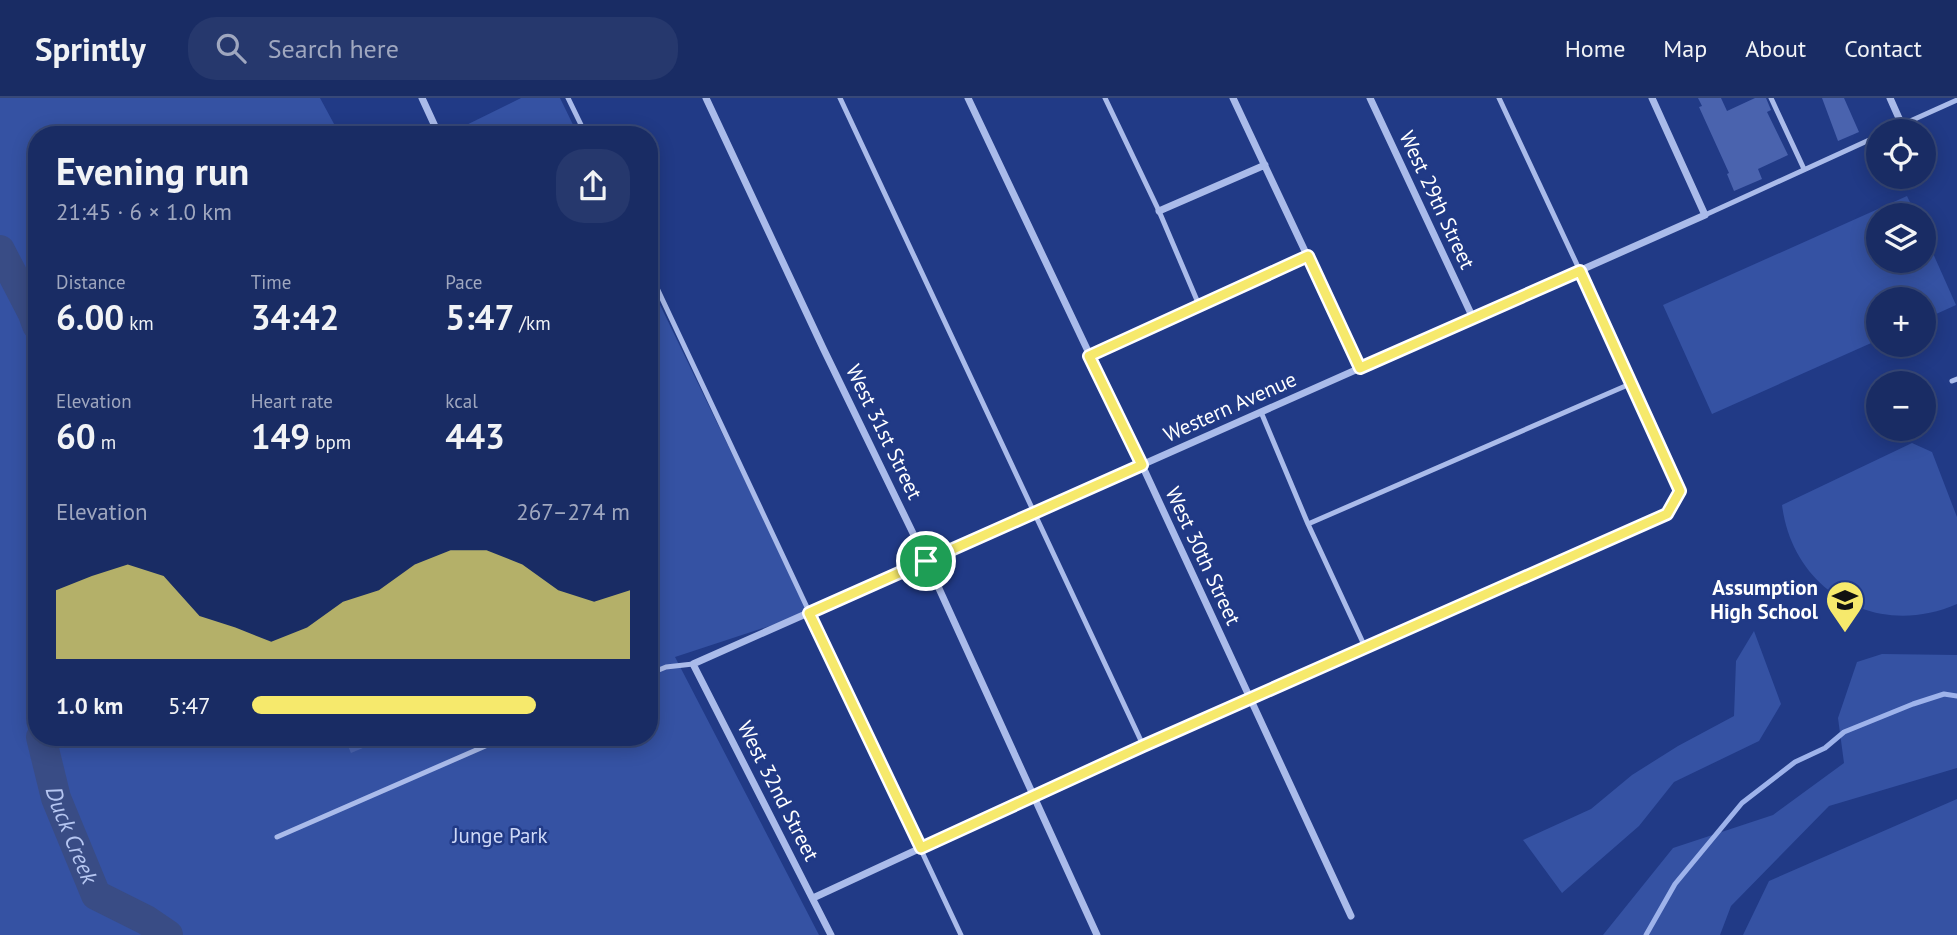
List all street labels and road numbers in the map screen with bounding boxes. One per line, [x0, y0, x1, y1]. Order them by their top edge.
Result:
street label: West 29th Street [1394, 126, 1481, 273]
street label: West 31st Street [840, 360, 929, 504]
street label: Western Avenue [1159, 365, 1300, 448]
street label: West 30th Street [1160, 482, 1247, 629]
street label: West 32nd Street [732, 716, 825, 865]

